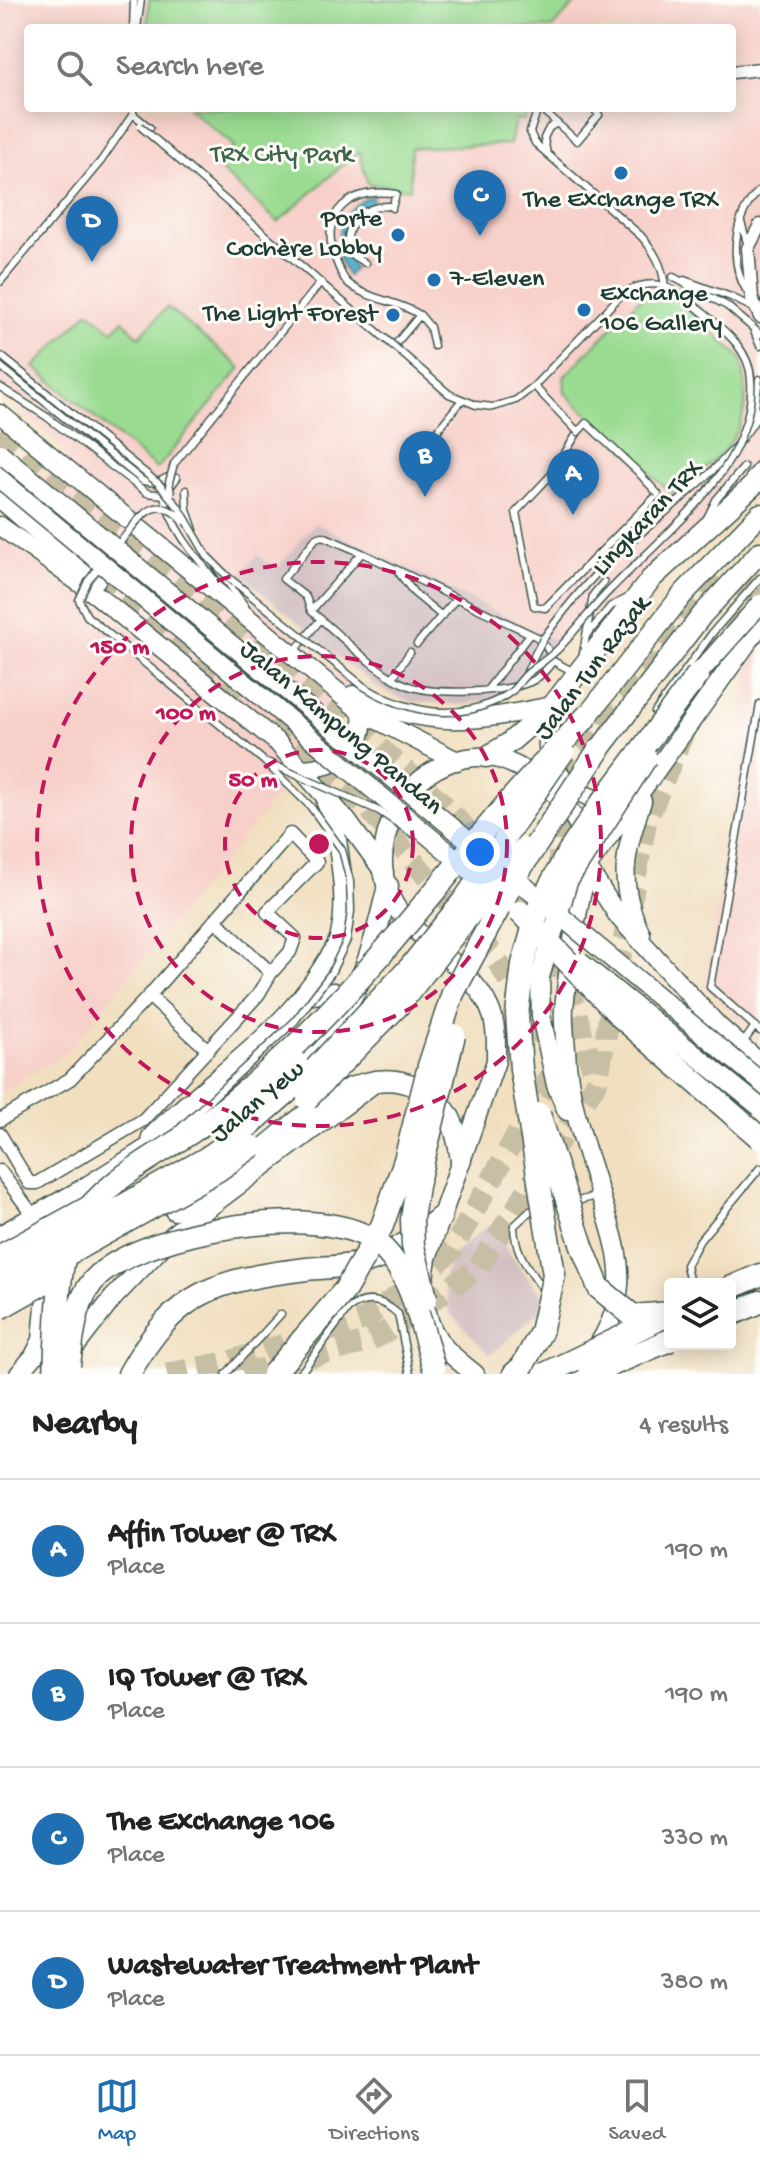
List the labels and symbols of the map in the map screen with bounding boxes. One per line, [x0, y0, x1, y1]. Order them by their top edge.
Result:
park label: TRX City Park [209, 141, 356, 172]
marker: The Exchange TRX [612, 164, 630, 182]
pin: C [454, 170, 506, 236]
place label: The Exchange TRX [522, 186, 720, 217]
pin: D [66, 196, 118, 262]
place label: Porte Cochère Lobby [226, 205, 383, 266]
marker: Porte Cochère Lobby [389, 226, 407, 244]
place label: 7-Eleven [449, 265, 545, 296]
marker: 7-Eleven [425, 271, 443, 289]
place label: Exchange 106 Gallery [599, 280, 723, 341]
place label: The Light Forest [201, 300, 379, 331]
marker: Exchange 106 Gallery [575, 301, 593, 319]
marker: The Light Forest [384, 306, 402, 324]
pin: B [399, 431, 451, 497]
pin: A [547, 449, 599, 515]
street label: Lingkaran TRX [587, 453, 712, 584]
street label: Jalan Tun Razak [530, 589, 660, 747]
text: 150 m [90, 634, 149, 663]
street label: Jalan Kampung Pandan [232, 635, 448, 823]
text: 100 m [155, 700, 216, 729]
text: 50 m [229, 767, 277, 796]
centre of rings [305, 830, 333, 858]
your location [460, 832, 500, 872]
street label: Jalan Yew [206, 1055, 312, 1151]

